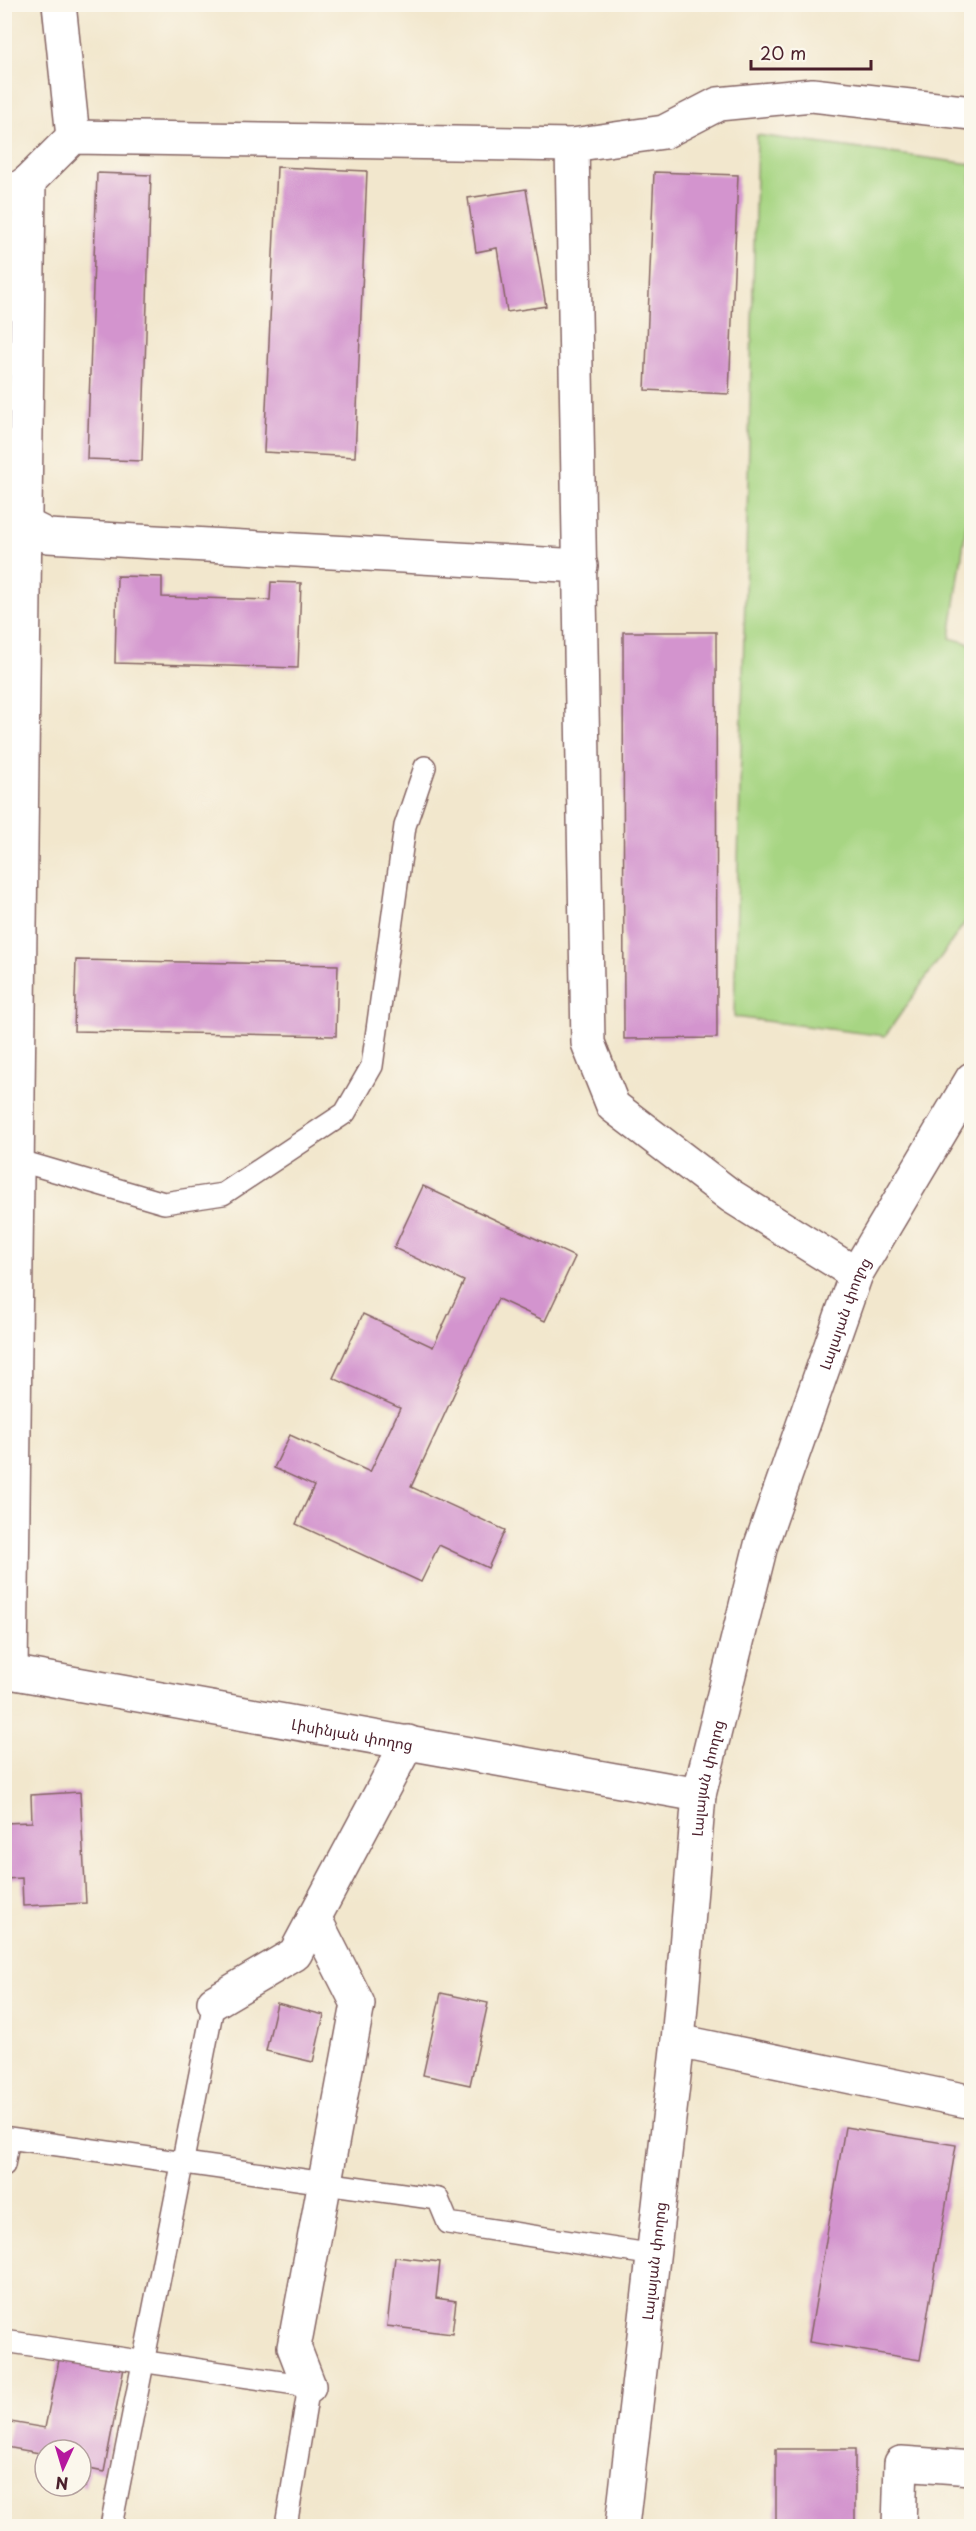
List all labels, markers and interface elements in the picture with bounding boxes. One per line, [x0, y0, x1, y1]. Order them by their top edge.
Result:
scale bar [751, 33, 871, 71]
text: 20 m [760, 39, 806, 66]
street label: Լալայան փողոց [812, 1252, 875, 1373]
street label: Լիսինյան փողոց [290, 1711, 415, 1755]
street label: Լալայան փողոց [684, 1717, 729, 1837]
street label: Լալայան փողոց [634, 2200, 671, 2321]
north arrow [33, 2438, 93, 2498]
text: N [55, 2472, 69, 2496]

